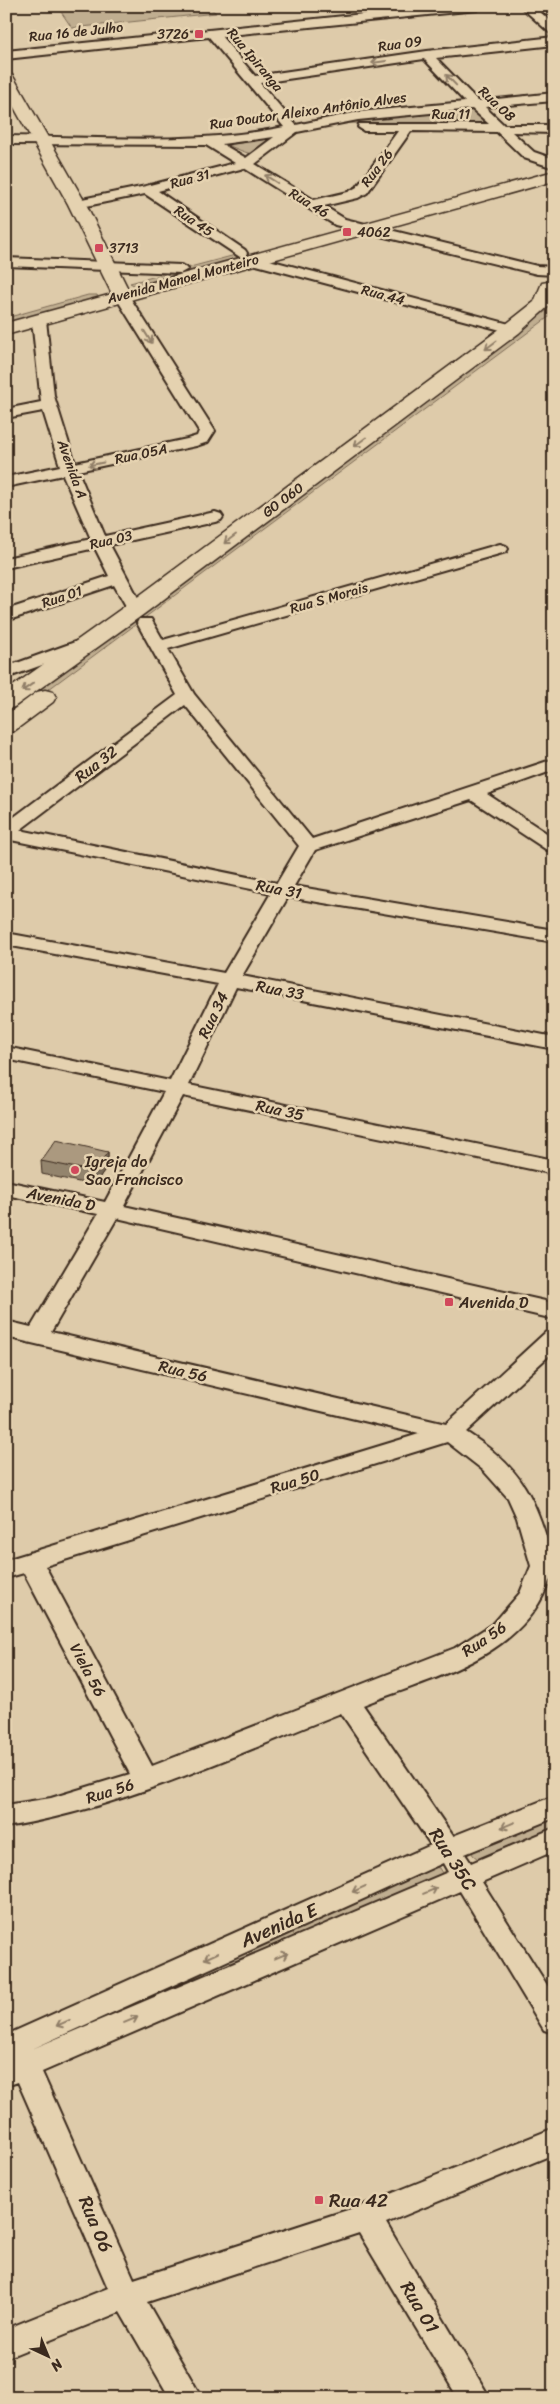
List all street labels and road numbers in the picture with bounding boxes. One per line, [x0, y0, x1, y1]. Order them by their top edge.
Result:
street label: Rua 16 de Julho [28, 15, 124, 49]
street label: Rua Ipiranga [220, 22, 290, 99]
street label: Rua 09 [376, 28, 424, 59]
street label: Rua 08 [472, 80, 522, 129]
street label: Rua Doutor Aleixo Antônio Alves [208, 85, 408, 137]
street label: Rua 11 [432, 102, 470, 127]
street label: Rua 26 [354, 143, 400, 193]
street label: Rua 31 [167, 162, 213, 196]
street label: Rua 46 [284, 181, 334, 225]
street label: Rua 45 [169, 198, 220, 244]
street label: Avenida Manoel Monteiro [103, 247, 262, 312]
street label: Rua 44 [358, 277, 408, 313]
street label: Avenida A [49, 435, 94, 502]
street label: Rua 05A [112, 436, 170, 472]
street label: GO 060 [257, 476, 309, 524]
street label: Rua 03 [87, 523, 135, 557]
street label: Rua S Morais [287, 575, 372, 621]
street label: Rua 01 [38, 578, 86, 616]
street label: Rua 32 [68, 738, 124, 790]
street label: Rua 31 [254, 870, 305, 908]
street label: Rua 33 [254, 971, 307, 1009]
street label: Rua 34 [189, 987, 237, 1043]
street label: Rua 35 [253, 1091, 307, 1129]
street label: Avenida D [23, 1178, 98, 1220]
street label: Rua 56 [156, 1351, 210, 1391]
street label: Rua 50 [267, 1460, 323, 1502]
street label: Rua 56 [455, 1613, 513, 1665]
street label: Viela 56 [62, 1638, 114, 1702]
street label: Rua 56 [82, 1770, 138, 1812]
street label: Rua 35C [420, 1821, 486, 1897]
street label: Avenida E [234, 1893, 324, 1957]
street label: Rua 06 [69, 2190, 123, 2258]
street label: Rua 01 [391, 2274, 449, 2340]

